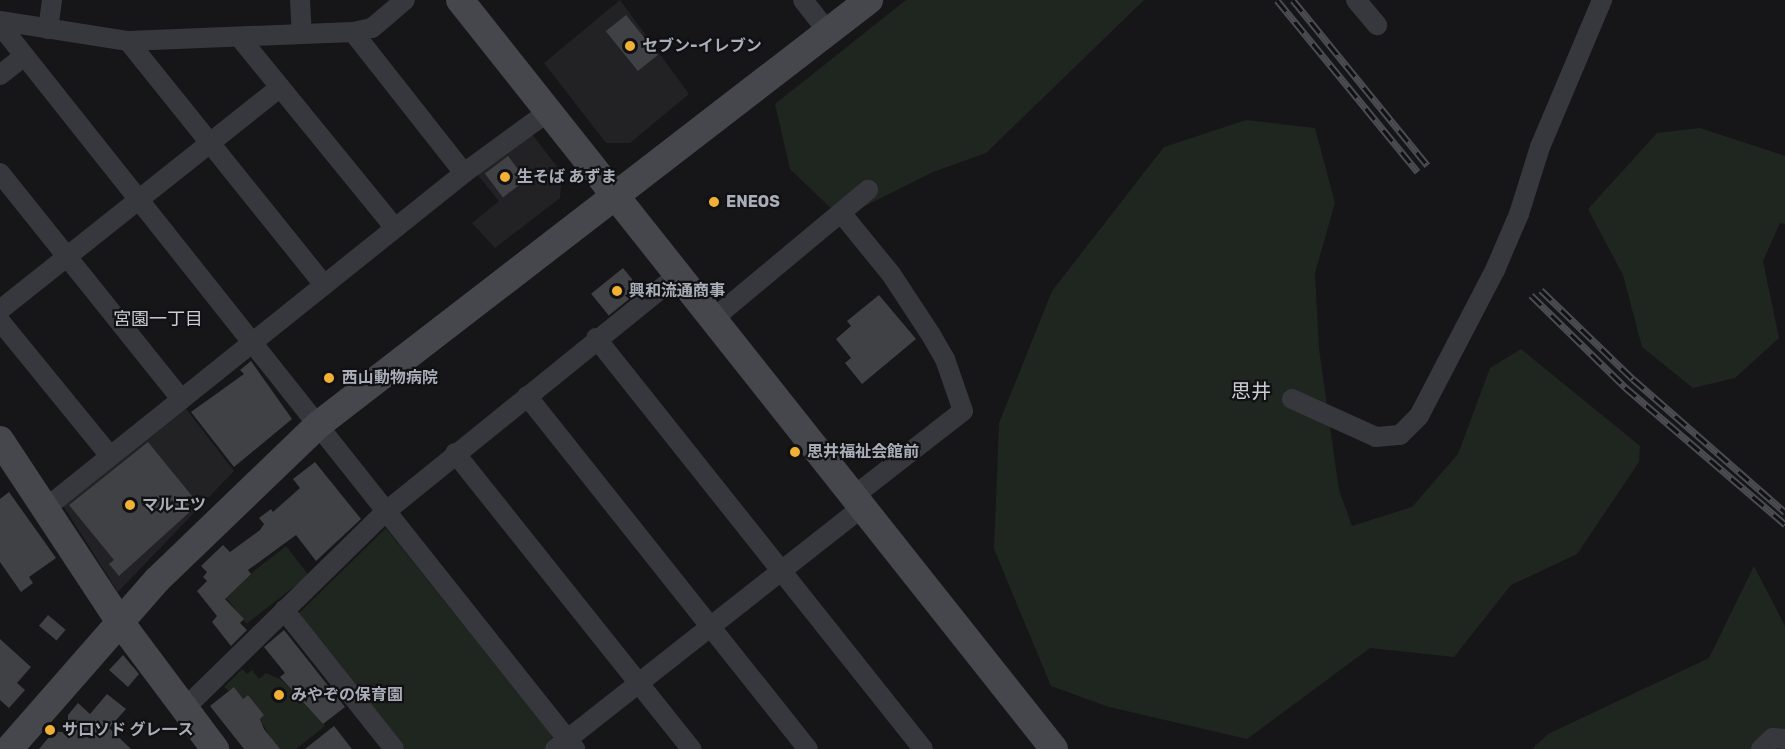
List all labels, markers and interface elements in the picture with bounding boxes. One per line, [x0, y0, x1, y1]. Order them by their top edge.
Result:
place label: セブン-イレブン [642, 36, 762, 56]
marker: セブン-イレブン [623, 39, 637, 53]
place label: 生そば あずま [517, 167, 616, 187]
marker: 生そば あずま [498, 170, 512, 184]
place label: ENEOS [726, 192, 780, 212]
marker: ENEOS [707, 195, 721, 209]
place label: 興和流通商事 [629, 281, 725, 301]
marker: 興和流通商事 [610, 284, 624, 298]
district label: 宮園一丁目 [113, 308, 203, 330]
place label: 西山動物病院 [342, 368, 438, 388]
marker: 西山動物病院 [320, 369, 338, 387]
district label: 思井 [1231, 379, 1271, 403]
place label: 思井福祉会館前 [807, 442, 919, 462]
marker: 思井福祉会館前 [788, 445, 802, 459]
place label: マルエツ [142, 495, 206, 515]
marker: マルエツ [123, 498, 137, 512]
place label: みやぞの保育園 [291, 685, 403, 705]
marker: みやぞの保育園 [272, 688, 286, 702]
place label: サ口ソド グレ一ス [62, 720, 193, 740]
marker: サ口ソド グレ一ス [43, 723, 57, 737]

